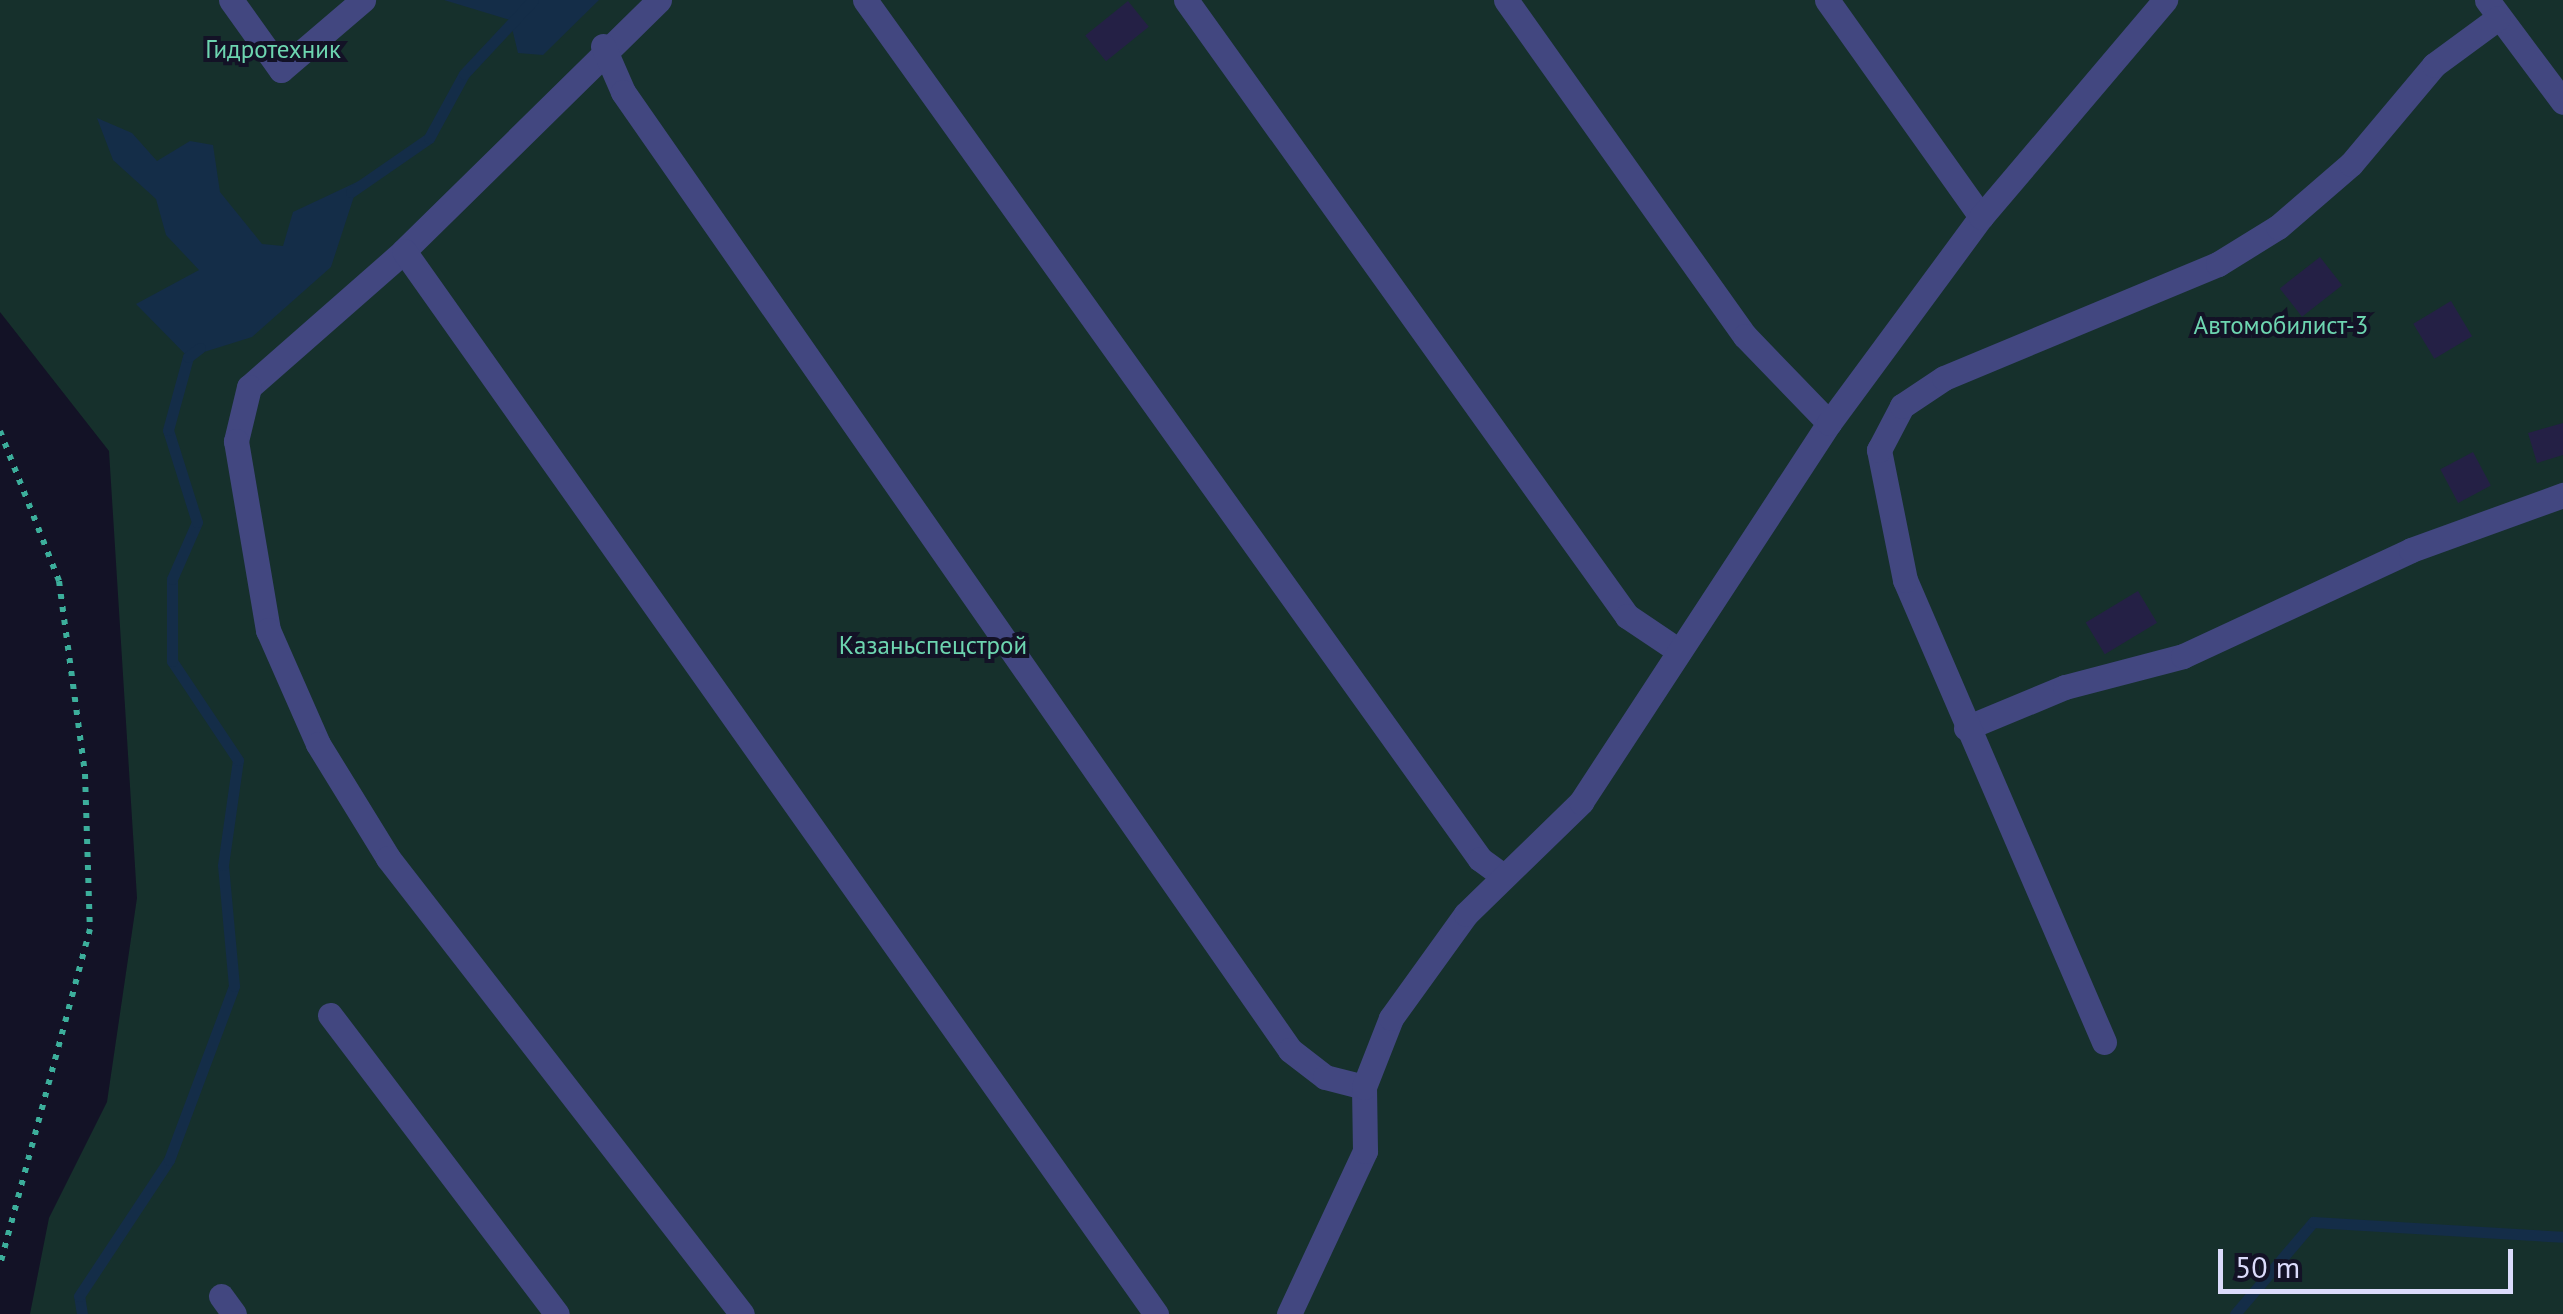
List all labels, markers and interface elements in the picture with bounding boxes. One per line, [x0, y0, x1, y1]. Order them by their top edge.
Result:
park label: Гидротехник [205, 34, 341, 64]
park label: Автомобилист-3 [2194, 310, 2368, 340]
park label: Казаньспецстрой [839, 630, 1027, 660]
scale bar [2223, 1229, 2518, 1291]
text: 50 m [2235, 1247, 2300, 1286]

